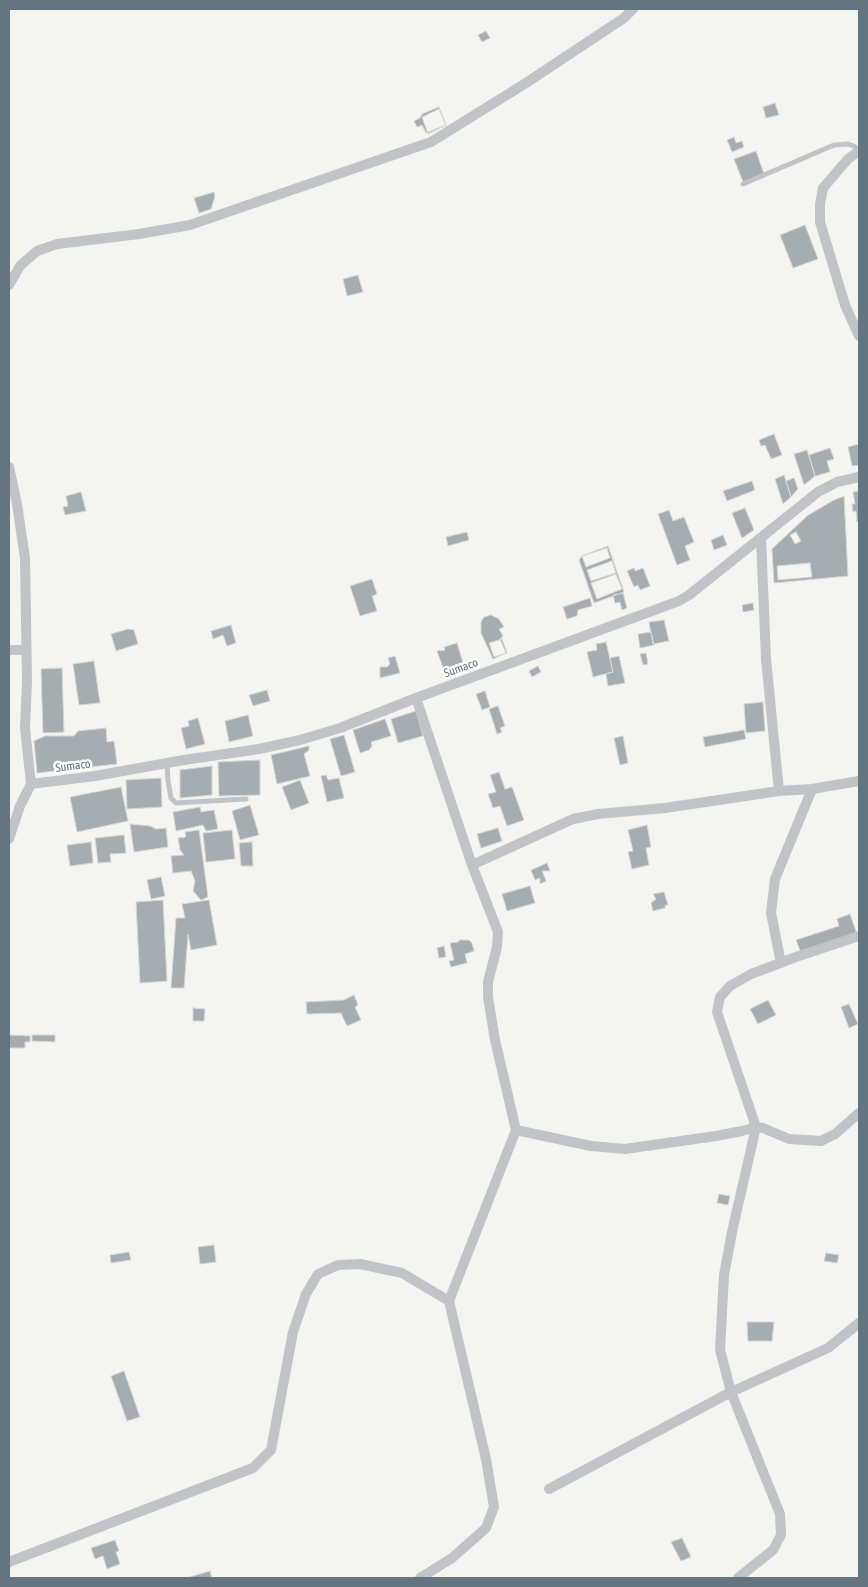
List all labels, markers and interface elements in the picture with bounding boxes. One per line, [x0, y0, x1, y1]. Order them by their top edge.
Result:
street label: Sumaco [442, 655, 480, 681]
street label: Sumaco [55, 757, 91, 775]

